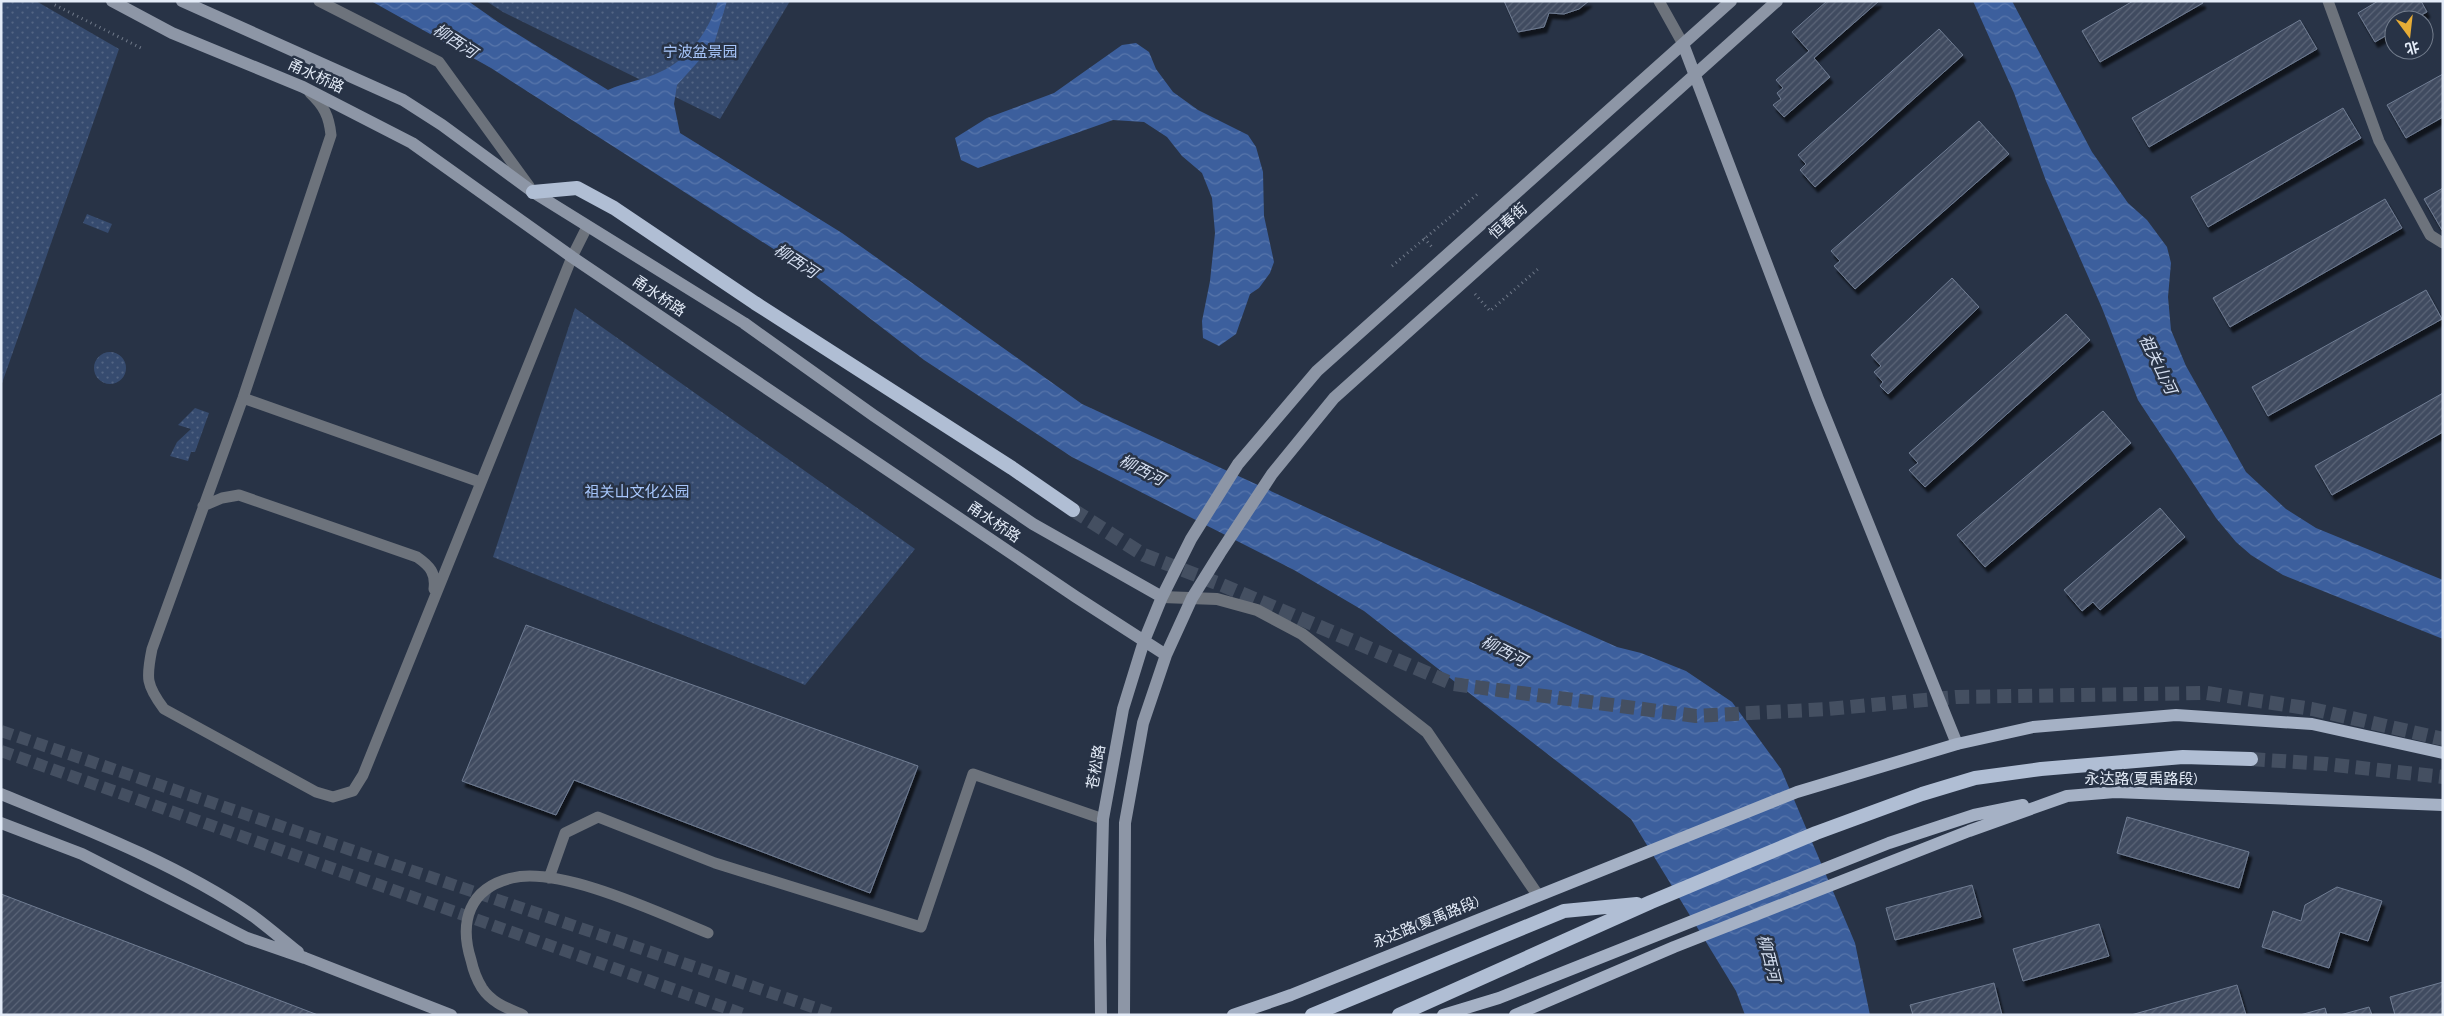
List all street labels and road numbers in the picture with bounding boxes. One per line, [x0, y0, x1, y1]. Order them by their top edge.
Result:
street label: 甬水桥路 [285, 55, 347, 97]
street label: 恒春街 [1485, 199, 1531, 243]
street label: 甬水桥路 [629, 272, 689, 320]
street label: 甬水桥路 [964, 498, 1024, 546]
street label: 苍松路 [1083, 743, 1109, 791]
street label: 永达路(夏禹路段) [2084, 770, 2198, 788]
street label: 永达路(夏禹路段) [1370, 892, 1482, 952]

